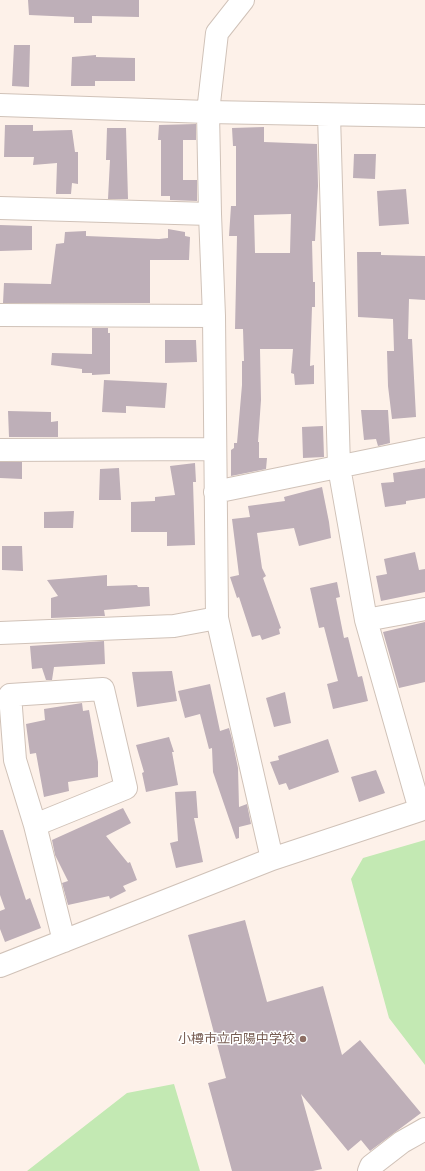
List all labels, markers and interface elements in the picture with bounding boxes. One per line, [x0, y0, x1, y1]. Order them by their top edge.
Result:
place label: 小樽市立向陽中学校 [178, 1031, 295, 1047]
marker: 小樽市立向陽中学校 [298, 1034, 308, 1044]

